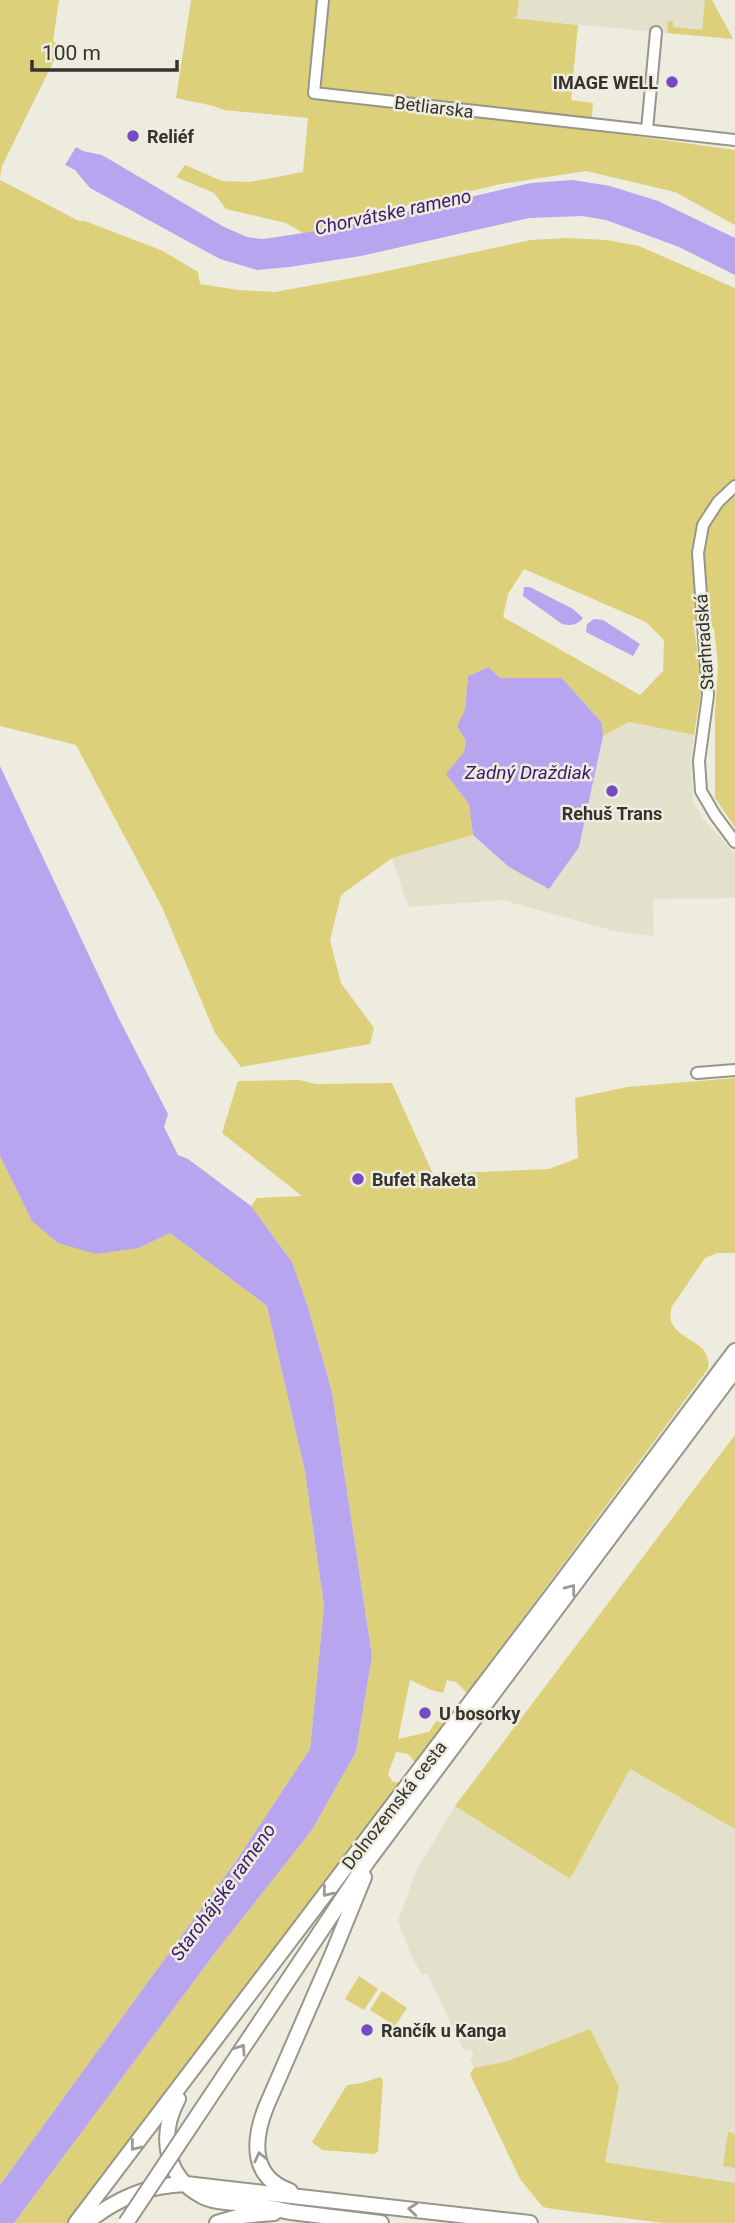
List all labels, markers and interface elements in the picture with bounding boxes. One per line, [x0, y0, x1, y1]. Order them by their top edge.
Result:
scale bar [32, 28, 177, 72]
text: 100 m [42, 41, 101, 65]
place label: IMAGE WELL [553, 72, 658, 93]
marker: IMAGE WELL [664, 74, 680, 90]
street label: Betliarska [393, 92, 475, 122]
place label: Reliéf [147, 126, 195, 147]
marker: Reliéf [125, 128, 141, 144]
water label: Chorvátske rameno [313, 184, 473, 240]
street label: Starhradská [690, 593, 718, 691]
water label: Zadný Draždiak [464, 761, 592, 784]
marker: Rehuš Trans [604, 783, 620, 799]
place label: Rehuš Trans [562, 803, 662, 824]
place label: Bufet Raketa [372, 1169, 477, 1190]
marker: Bufet Raketa [350, 1171, 366, 1187]
one-way arrow [562, 1584, 575, 1597]
place label: U bosorky [439, 1703, 521, 1724]
marker: U bosorky [417, 1705, 433, 1721]
street label: Dolnozemská cesta [337, 1737, 451, 1873]
water label: Starohájske rameno [166, 1819, 280, 1965]
one-way arrow [322, 1884, 335, 1896]
place label: Rančík u Kanga [381, 2020, 507, 2041]
marker: Rančík u Kanga [359, 2022, 375, 2038]
one-way arrow [233, 2044, 246, 2057]
one-way arrow [130, 2138, 143, 2151]
one-way arrow [253, 2151, 268, 2163]
one-way arrow [408, 2202, 419, 2217]

